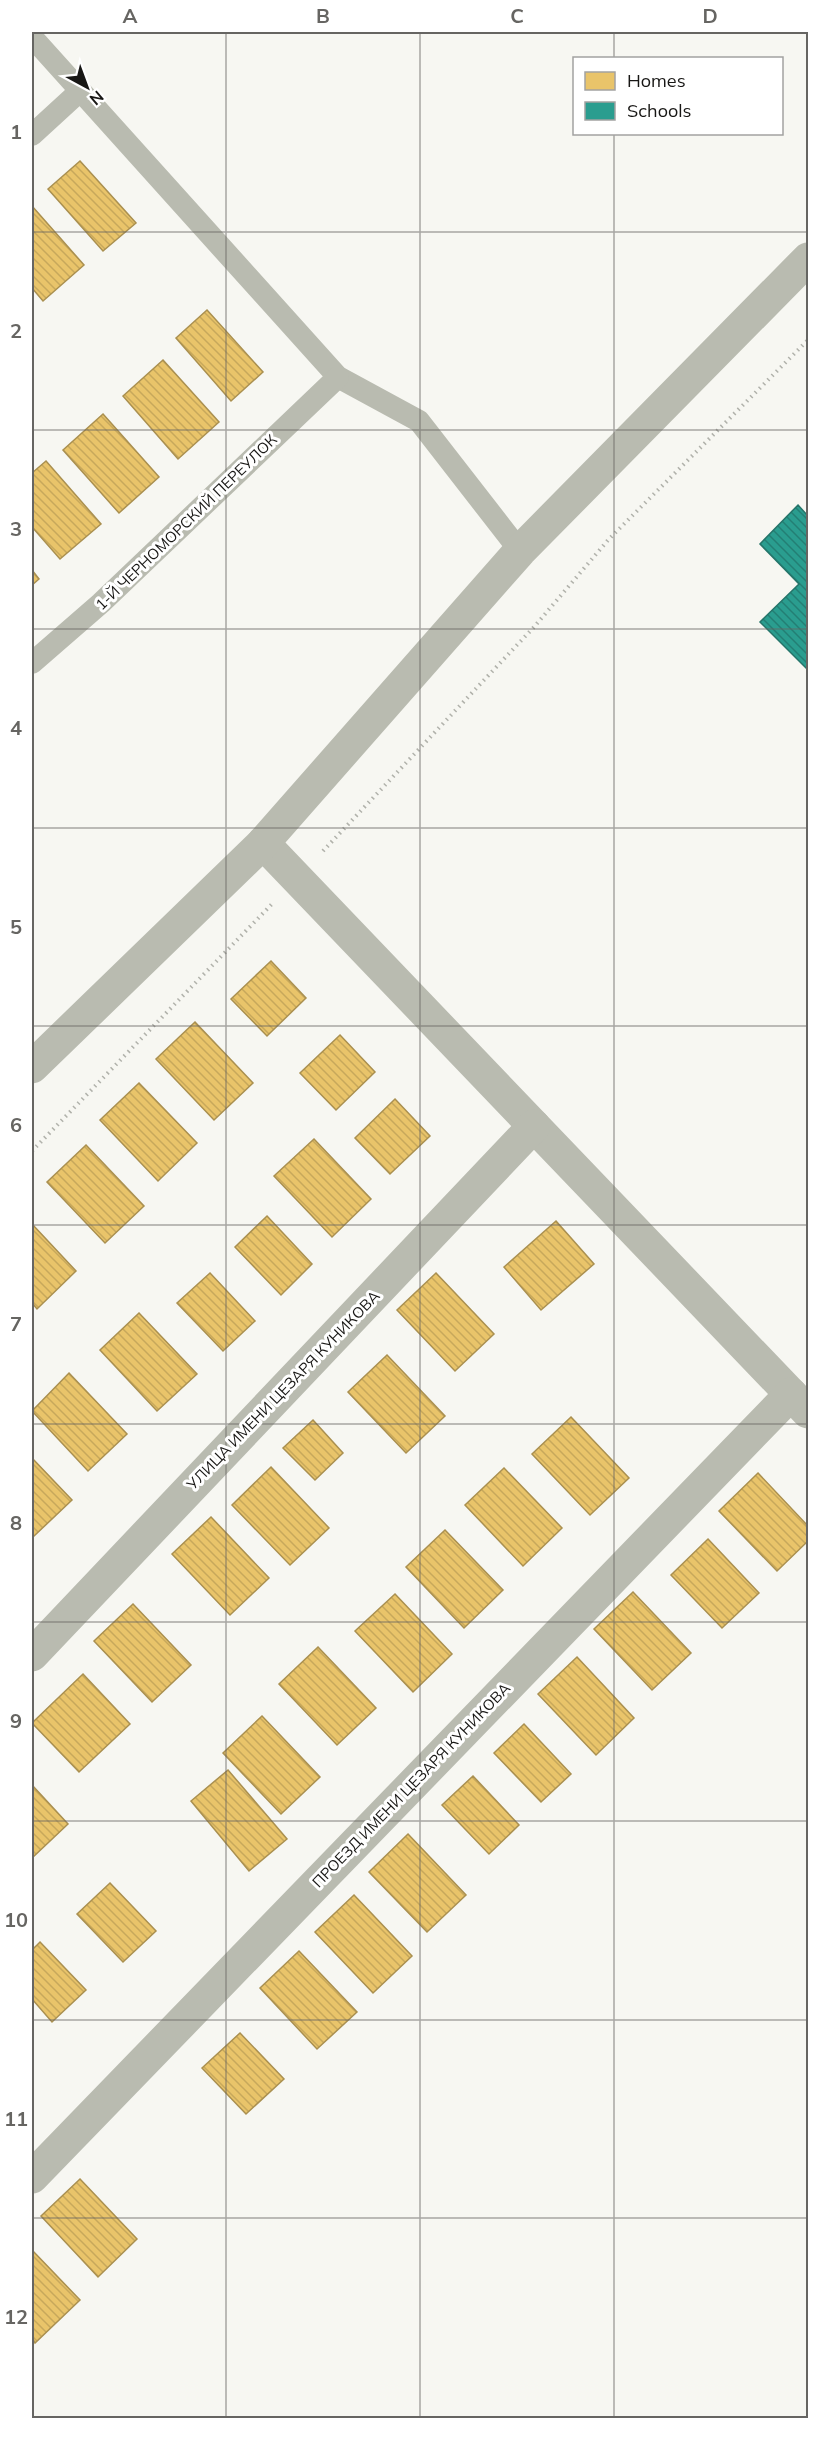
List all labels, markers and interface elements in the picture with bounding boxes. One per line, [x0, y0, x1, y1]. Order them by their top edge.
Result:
text: A [123, 3, 138, 28]
text: B [316, 3, 330, 28]
text: C [510, 3, 524, 28]
text: D [702, 3, 718, 28]
north arrow [57, 57, 117, 117]
legend [573, 57, 783, 135]
text: Homes [627, 69, 686, 92]
text: N [86, 87, 108, 110]
text: Schools [627, 99, 692, 122]
text: 1 [10, 119, 22, 144]
text: 2 [10, 318, 22, 343]
street label: 1-Й ЧЕРНОМОРСКИЙ ПЕРЕУЛОК [91, 430, 281, 614]
text: 3 [10, 516, 22, 541]
text: 4 [10, 715, 22, 740]
text: 5 [10, 914, 22, 939]
text: 6 [10, 1112, 22, 1137]
street label: УЛИЦА ИМЕНИ ЦЕЗАРЯ КУНИКОВА [182, 1286, 383, 1494]
text: 7 [10, 1311, 22, 1336]
text: 8 [10, 1510, 22, 1535]
street label: ПРОЕЗД ИМЕНИ ЦЕЗАРЯ КУНИКОВА [308, 1679, 514, 1891]
text: 9 [10, 1708, 22, 1733]
text: 10 [4, 1907, 28, 1932]
text: 11 [4, 2106, 28, 2131]
text: 12 [4, 2304, 28, 2329]

